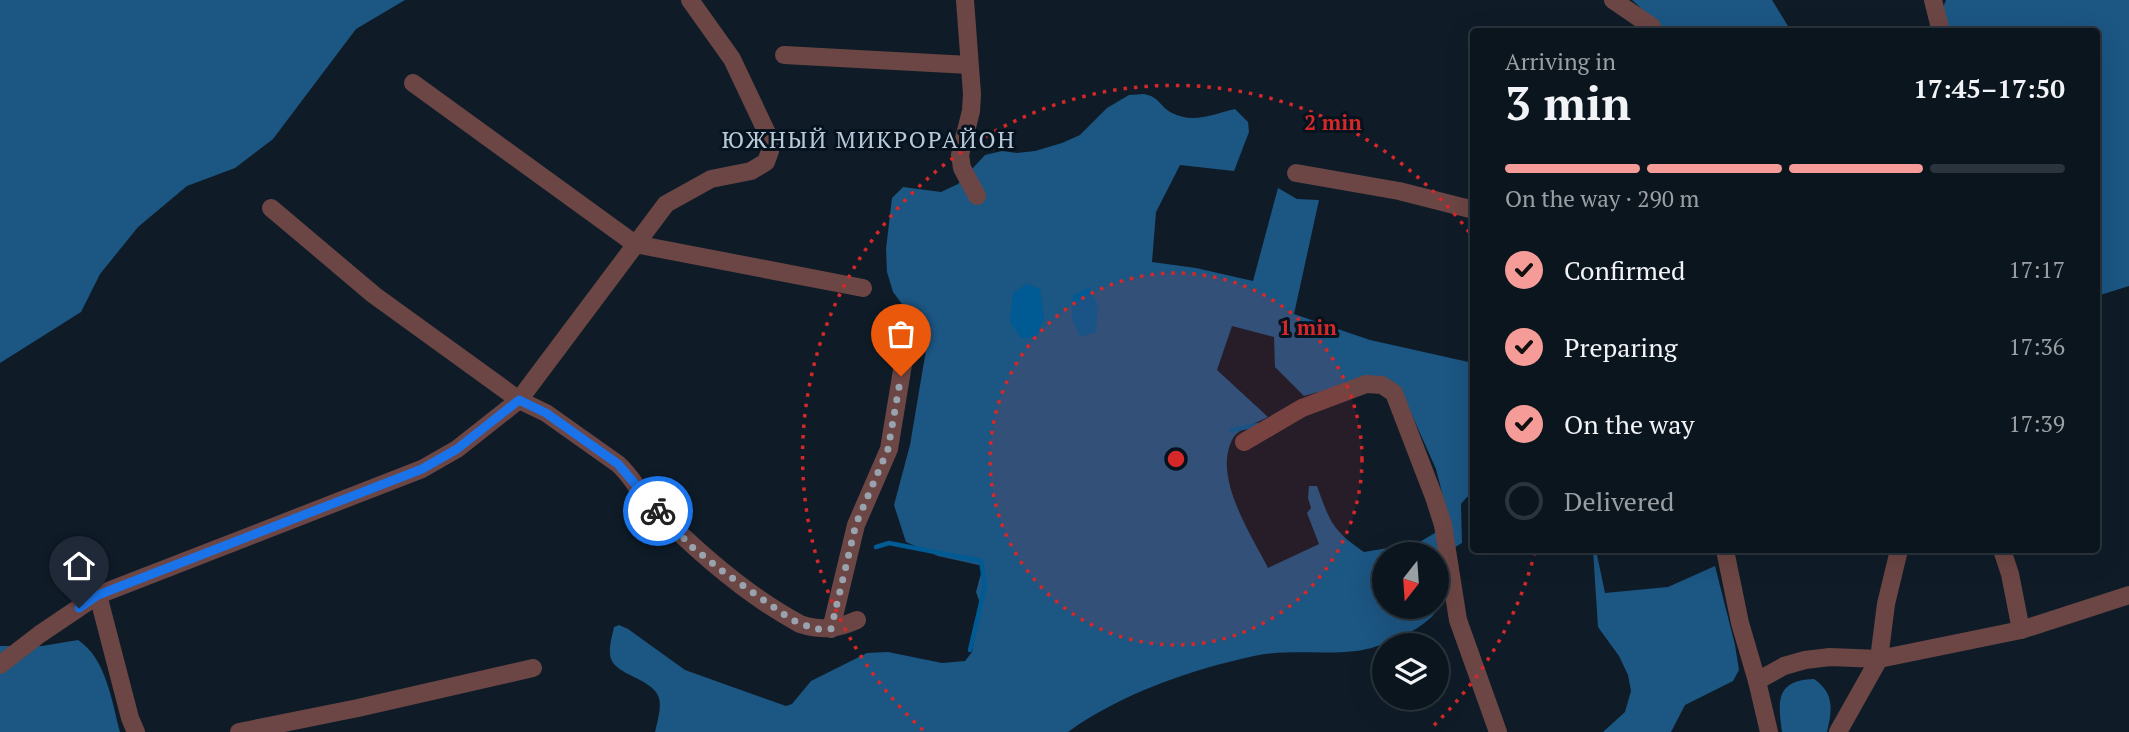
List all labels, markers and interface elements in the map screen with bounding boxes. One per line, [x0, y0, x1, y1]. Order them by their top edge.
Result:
text: Arriving in [1505, 46, 1616, 77]
text: 17:45–17:50 [1913, 71, 2065, 105]
text: 3 min [1505, 72, 1631, 133]
text: 2 min [1304, 108, 1362, 136]
district label: ЮЖНЫЙ МИКРОРАЙОН [722, 124, 1016, 155]
text: On the way · 290 m [1505, 183, 1699, 214]
icon: check [1505, 251, 1543, 289]
text: Confirmed [1564, 253, 1685, 287]
text: 17:17 [2008, 254, 2065, 285]
pin [871, 304, 931, 376]
text: 1 min [1279, 313, 1337, 341]
icon: bag [882, 315, 920, 353]
icon: check [1505, 328, 1543, 366]
text: Preparing [1564, 330, 1677, 364]
text: 17:36 [2008, 331, 2065, 362]
icon: check [1505, 405, 1543, 443]
text: On the way [1564, 407, 1695, 441]
text: 17:39 [2008, 408, 2065, 439]
centre of rings [1164, 447, 1188, 471]
courier [623, 476, 693, 546]
text: Delivered [1564, 484, 1674, 518]
icon: bike [639, 492, 677, 530]
pin [49, 536, 109, 608]
north arrow [1372, 542, 1449, 620]
map controls [1372, 542, 1449, 710]
icon: home [60, 547, 98, 585]
button: layers [1372, 633, 1449, 710]

